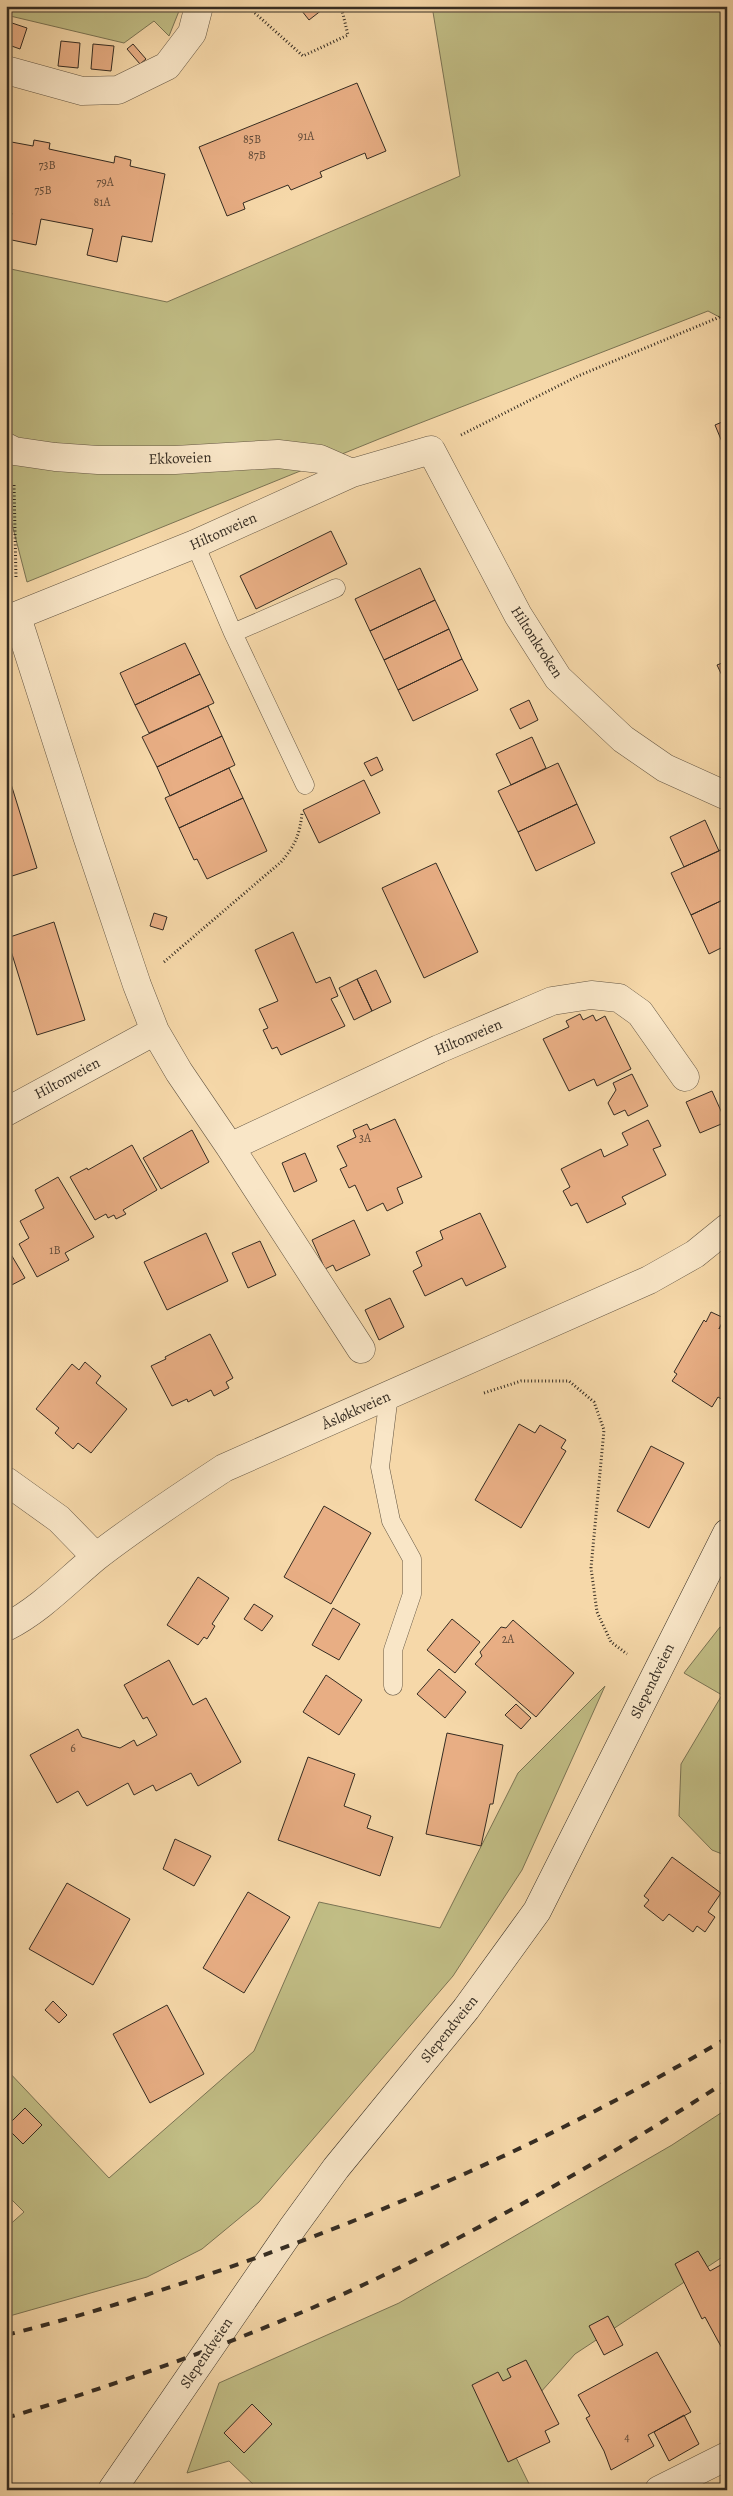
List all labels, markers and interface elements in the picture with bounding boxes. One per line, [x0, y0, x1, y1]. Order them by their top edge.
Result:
house number: 91A [298, 128, 315, 144]
house number: 85B [243, 131, 261, 147]
house number: 87B [248, 147, 266, 163]
house number: 73B [38, 157, 56, 173]
house number: 79A [96, 174, 115, 190]
house number: 75B [34, 182, 52, 198]
house number: 81A [94, 194, 111, 210]
street label: Ekkoveien [148, 447, 212, 469]
street label: Hiltonveien [186, 507, 260, 555]
street label: Hiltonkroken [506, 602, 568, 682]
street label: Hiltonveien [431, 1014, 505, 1060]
street label: Hiltonveien [31, 1052, 103, 1104]
house number: 3A [359, 1130, 372, 1146]
house number: 1B [49, 1242, 61, 1258]
street label: Åsløkkveien [318, 1386, 393, 1434]
house number: 2A [502, 1631, 515, 1647]
street label: Slependveien [625, 1640, 679, 1722]
house number: 6 [70, 1740, 76, 1756]
street label: Slependveien [416, 1991, 482, 2067]
street label: Slependveien [175, 2314, 237, 2392]
house number: 4 [624, 2429, 630, 2445]

